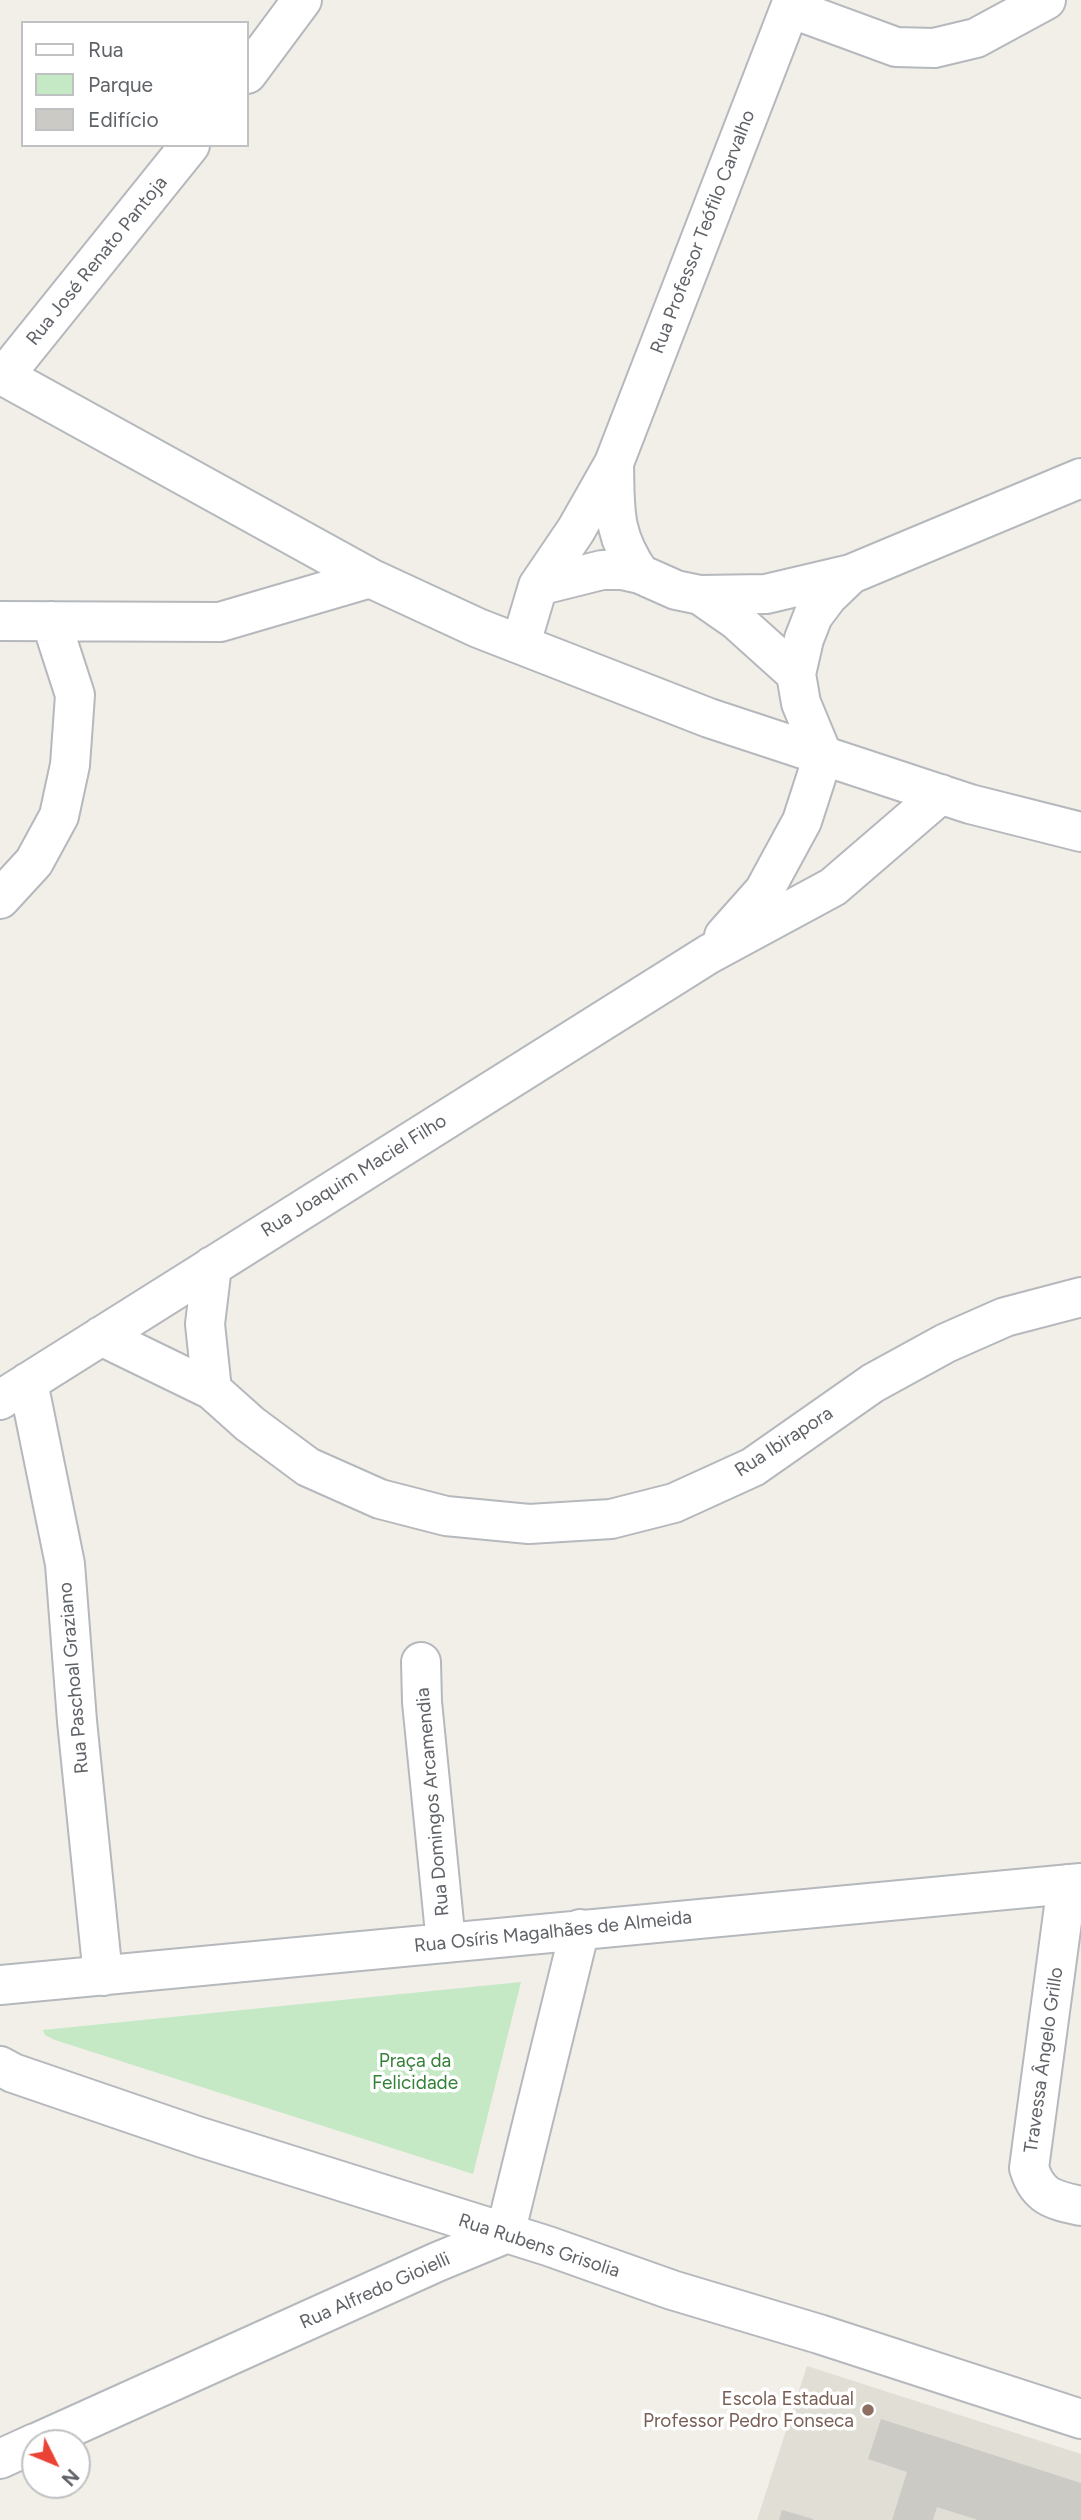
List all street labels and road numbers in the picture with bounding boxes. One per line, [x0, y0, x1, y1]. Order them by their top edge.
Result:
street label: Rua Professor Teófilo Carvalho [646, 107, 760, 357]
street label: Rua José Renato Pantoja [22, 172, 172, 350]
street label: Rua Joaquim Maciel Filho [257, 1110, 451, 1242]
street label: Rua Ibirapora [731, 1402, 837, 1482]
street label: Rua Paschoal Graziano [54, 1581, 94, 1775]
street label: Rua Domingos Arcamendia [412, 1687, 454, 1917]
street label: Rua Osíris Magalhães de Almeida [413, 1906, 693, 1958]
street label: Travessa Ângelo Grillo [1020, 1966, 1068, 2154]
street label: Rua Rubens Grisolia [455, 2209, 623, 2283]
street label: Rua Alfredo Gioielli [296, 2248, 454, 2334]

